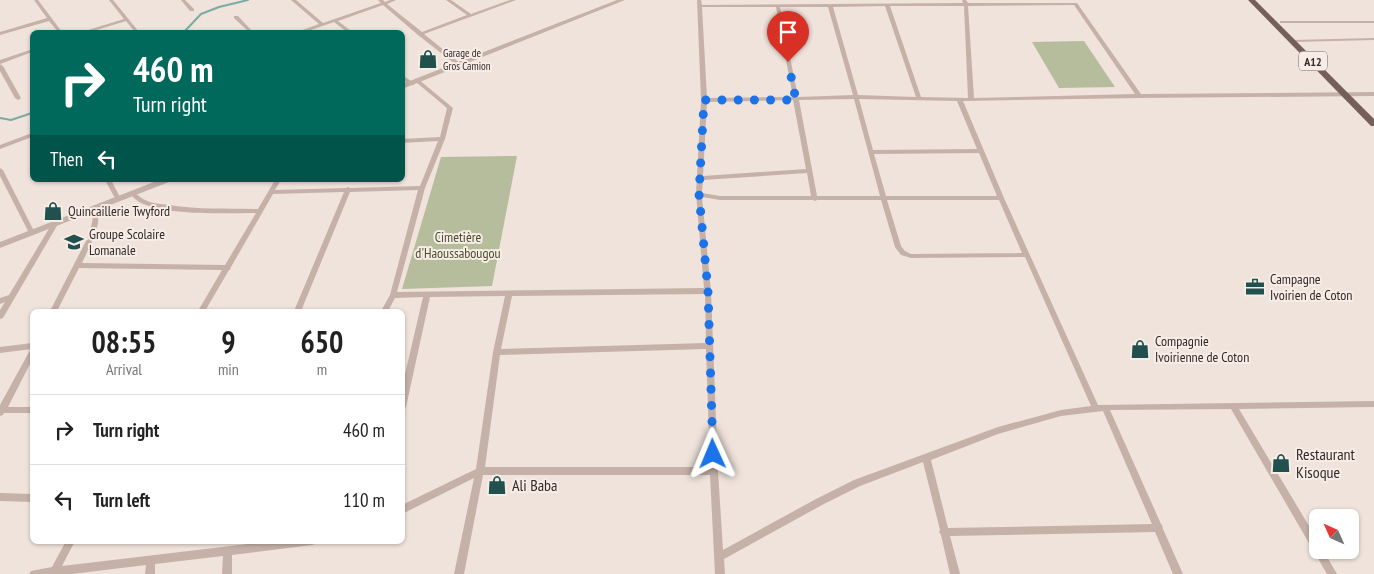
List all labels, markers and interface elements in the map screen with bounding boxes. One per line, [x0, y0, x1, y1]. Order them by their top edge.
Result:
pin [767, 11, 809, 62]
icon: arrive [774, 18, 802, 46]
text: 460 m [133, 46, 214, 92]
place label: Garage de Gros Camion [443, 46, 491, 73]
shop icon: Garage de Gros Camion [417, 48, 439, 70]
icon: right [50, 50, 115, 115]
road number: A12 [1299, 51, 1327, 70]
text: Turn right [133, 90, 207, 118]
icon: left [93, 145, 121, 173]
text: Then [50, 147, 83, 171]
shop icon: Quincaillerie Twyford [42, 200, 64, 222]
place label: Quincaillerie Twyford [68, 202, 170, 220]
place label: Groupe Scolaire Lomanale [89, 225, 165, 259]
park label: Cimetière d'Haoussabougou [415, 228, 501, 262]
school or university icon: Groupe Scolaire Lomanale [63, 231, 85, 253]
place label: Campagne Ivoirien de Coton [1270, 270, 1352, 304]
office icon: Campagne Ivoirien de Coton [1244, 276, 1266, 298]
text: 08:55 [92, 322, 156, 361]
text: 9 [221, 322, 236, 361]
text: 650 [300, 322, 343, 361]
place label: Compagnie Ivoirienne de Coton [1155, 332, 1249, 366]
shop icon: Compagnie Ivoirienne de Coton [1129, 338, 1151, 360]
text: Arrival [106, 359, 142, 379]
text: min [218, 359, 239, 379]
text: m [317, 359, 327, 379]
icon: right [50, 416, 78, 444]
text: Turn right [93, 418, 159, 442]
text: 460 m [343, 418, 385, 442]
position arrow [686, 427, 738, 479]
place label: Restaurant Kisoque [1296, 444, 1356, 482]
shop icon: Restaurant Kisoque [1270, 452, 1292, 474]
shop icon: Ali Baba [486, 474, 508, 496]
place label: Ali Baba [512, 475, 557, 495]
icon: left [50, 486, 78, 514]
text: Turn left [93, 488, 150, 512]
text: 110 m [343, 488, 385, 512]
north arrow [1309, 509, 1359, 559]
map controls [1309, 509, 1359, 559]

